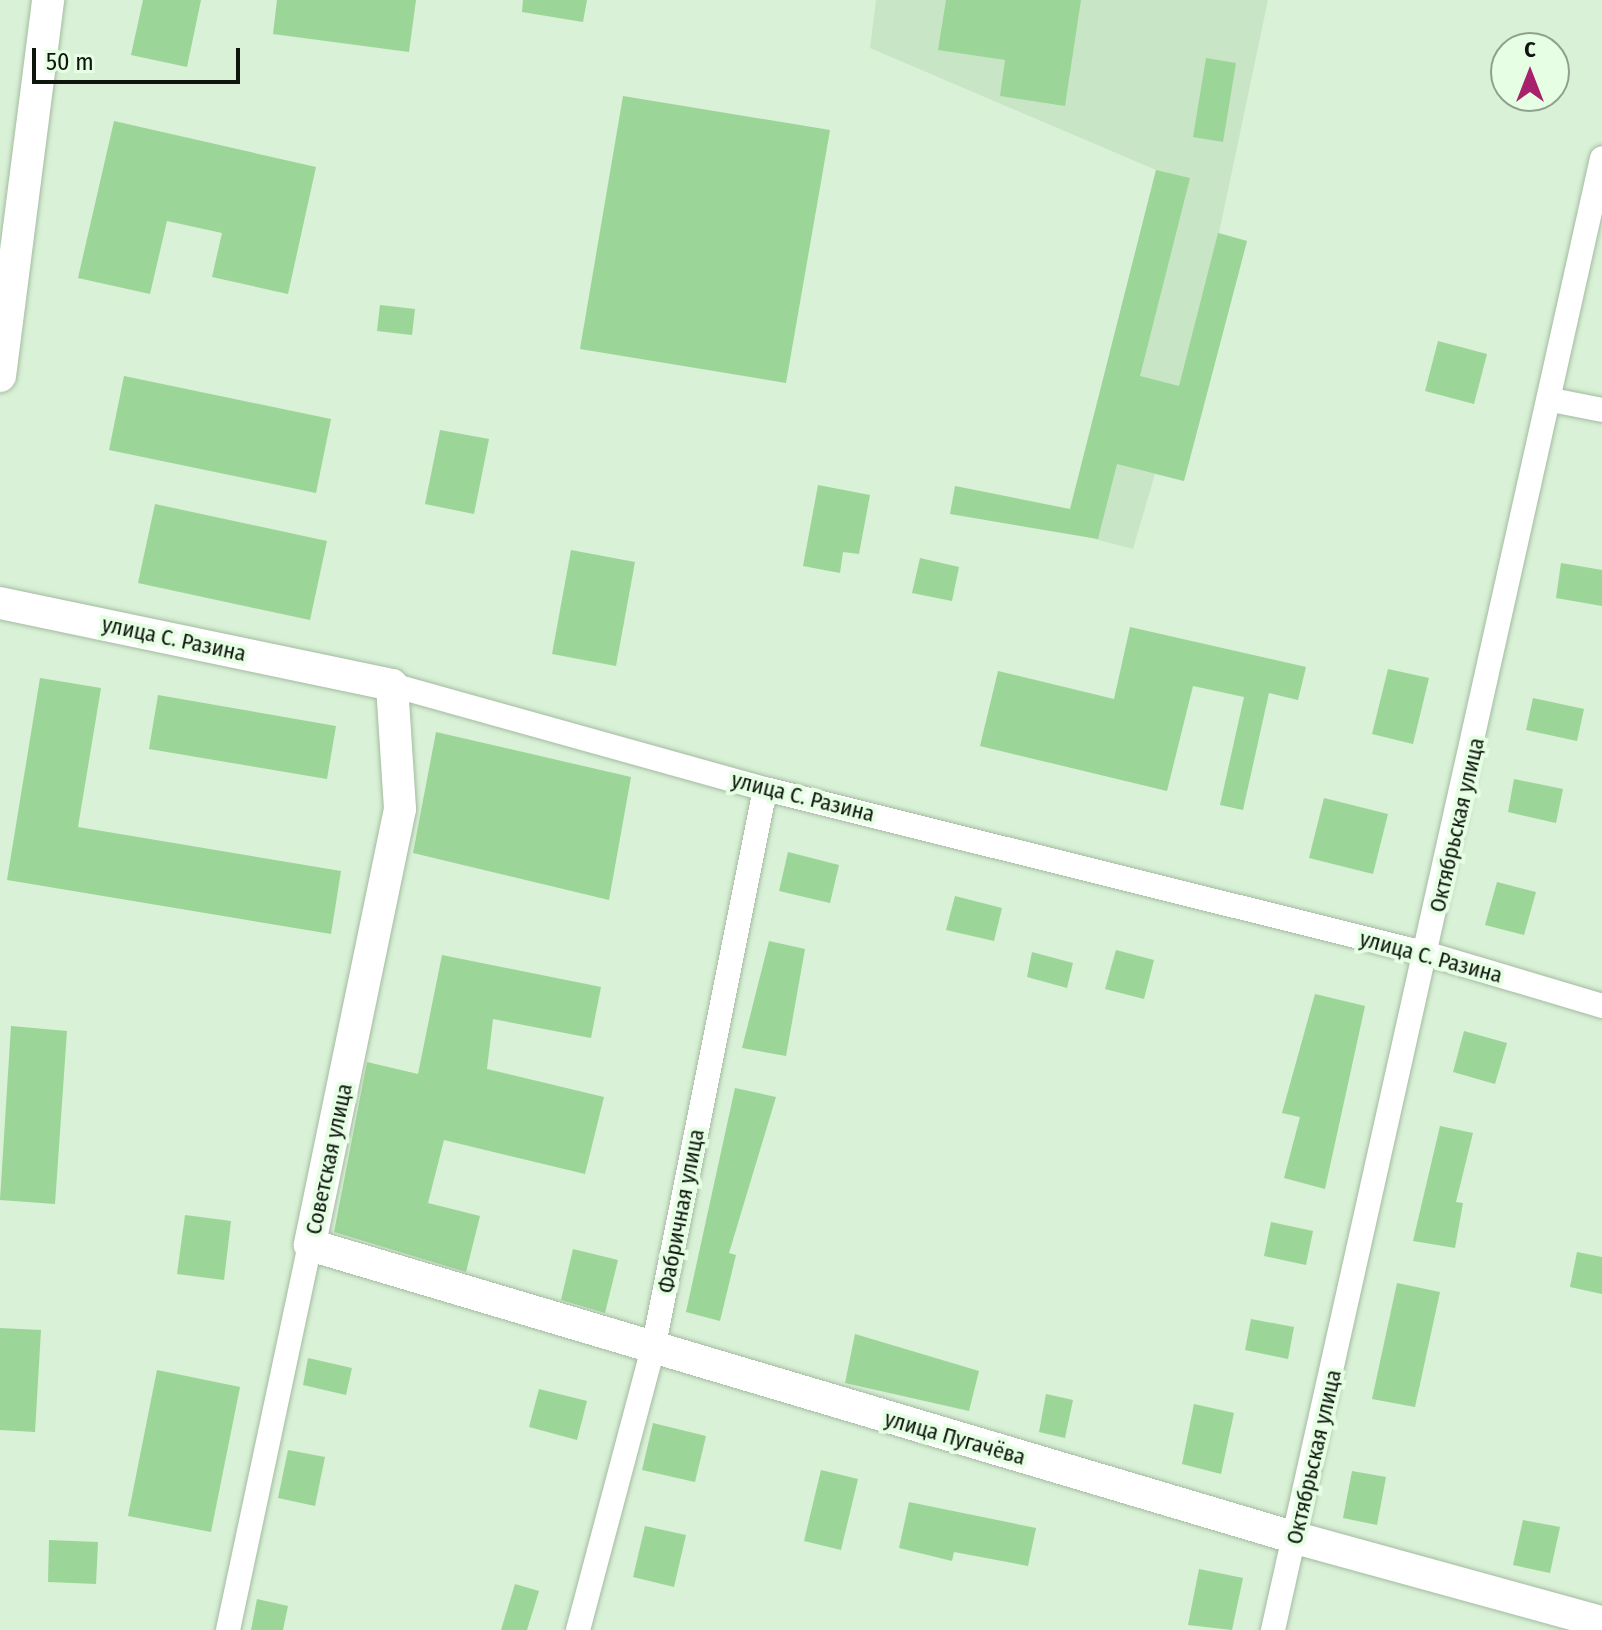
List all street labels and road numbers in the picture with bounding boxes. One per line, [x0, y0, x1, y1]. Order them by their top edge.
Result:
street label: улица С. Разина [100, 611, 248, 667]
street label: Октябрьская улица [1424, 735, 1490, 915]
street label: улица С. Разина [729, 766, 877, 828]
street label: улица С. Разина [1357, 925, 1505, 989]
street label: Советская улица [300, 1081, 358, 1237]
street label: Фабричная улица [652, 1127, 710, 1295]
street label: Октябрьская улица [1281, 1367, 1347, 1547]
street label: улица Пугачёва [882, 1405, 1028, 1471]

